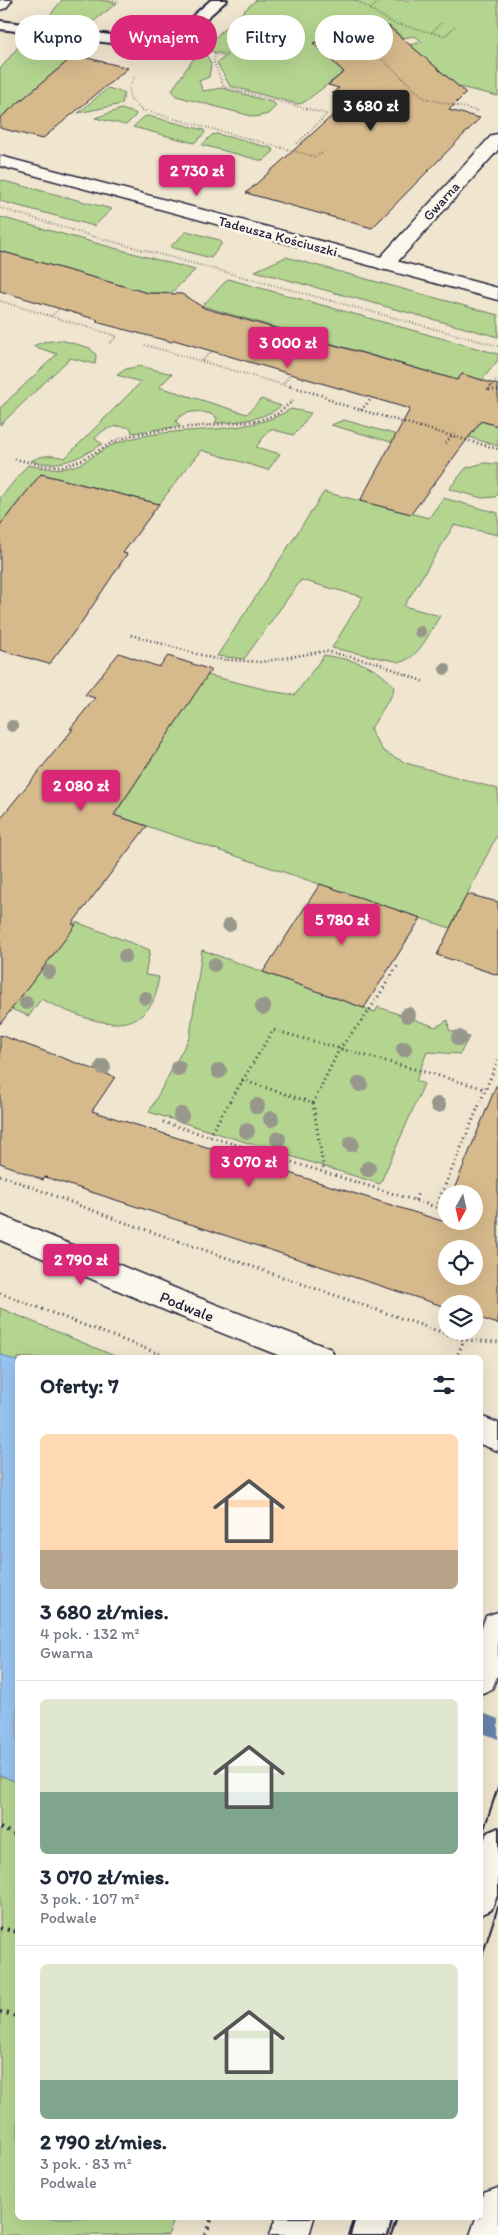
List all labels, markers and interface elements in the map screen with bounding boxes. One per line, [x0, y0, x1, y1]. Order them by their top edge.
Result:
chip: Kupno [15, 15, 100, 60]
chip: Wynajem [110, 15, 217, 60]
chip: Filtry [227, 15, 305, 60]
chip: Nowe [315, 15, 393, 60]
pin: 3 680 zł [319, 90, 423, 132]
text: 3 680 zł [343, 96, 399, 115]
pin: 2 730 zł [145, 154, 249, 197]
text: 2 730 zł [170, 161, 224, 180]
street label: Gwarna [419, 178, 463, 224]
street label: Tadeusza Kościuszki [216, 212, 339, 261]
pin: 3 000 zł [236, 326, 340, 369]
text: 3 000 zł [259, 333, 317, 352]
pin: 2 080 zł [29, 770, 133, 812]
text: 2 080 zł [53, 776, 109, 795]
pin: 5 780 zł [290, 904, 394, 946]
text: 5 780 zł [315, 910, 369, 929]
pin: 3 070 zł [197, 1146, 301, 1188]
text: 3 070 zł [221, 1152, 277, 1171]
north arrow [438, 1185, 482, 1230]
map controls [438, 1185, 483, 1340]
button: locate [438, 1240, 483, 1285]
pin: 2 790 zł [29, 1244, 133, 1286]
text: 2 790 zł [54, 1250, 108, 1269]
street label: Podwale [157, 1287, 217, 1326]
button: layers [438, 1295, 483, 1340]
icon: filters [430, 1371, 458, 1399]
text: Oferty: 7 [40, 1373, 119, 1398]
icon: home [204, 1466, 294, 1556]
text: 3 680 zł/mies. [40, 1599, 169, 1624]
text: 4 pok. · 132 m² [40, 1624, 140, 1643]
text: Gwarna [40, 1643, 93, 1662]
icon: home [204, 1732, 294, 1822]
text: 3 070 zł/mies. [40, 1864, 169, 1889]
text: 3 pok. · 107 m² [40, 1889, 139, 1908]
text: Podwale [40, 1908, 97, 1927]
icon: home [204, 1997, 294, 2087]
text: 2 790 zł/mies. [40, 2129, 167, 2154]
text: 3 pok. · 83 m² [40, 2154, 132, 2173]
text: Podwale [40, 2173, 97, 2192]

